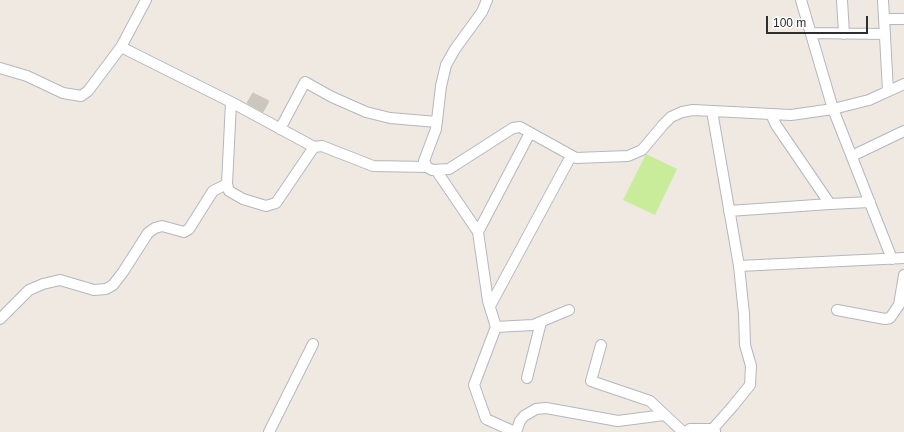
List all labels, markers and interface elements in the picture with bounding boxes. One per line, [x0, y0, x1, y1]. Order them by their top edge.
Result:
scale bar [768, 8, 870, 34]
text: 100 m [773, 16, 806, 30]

